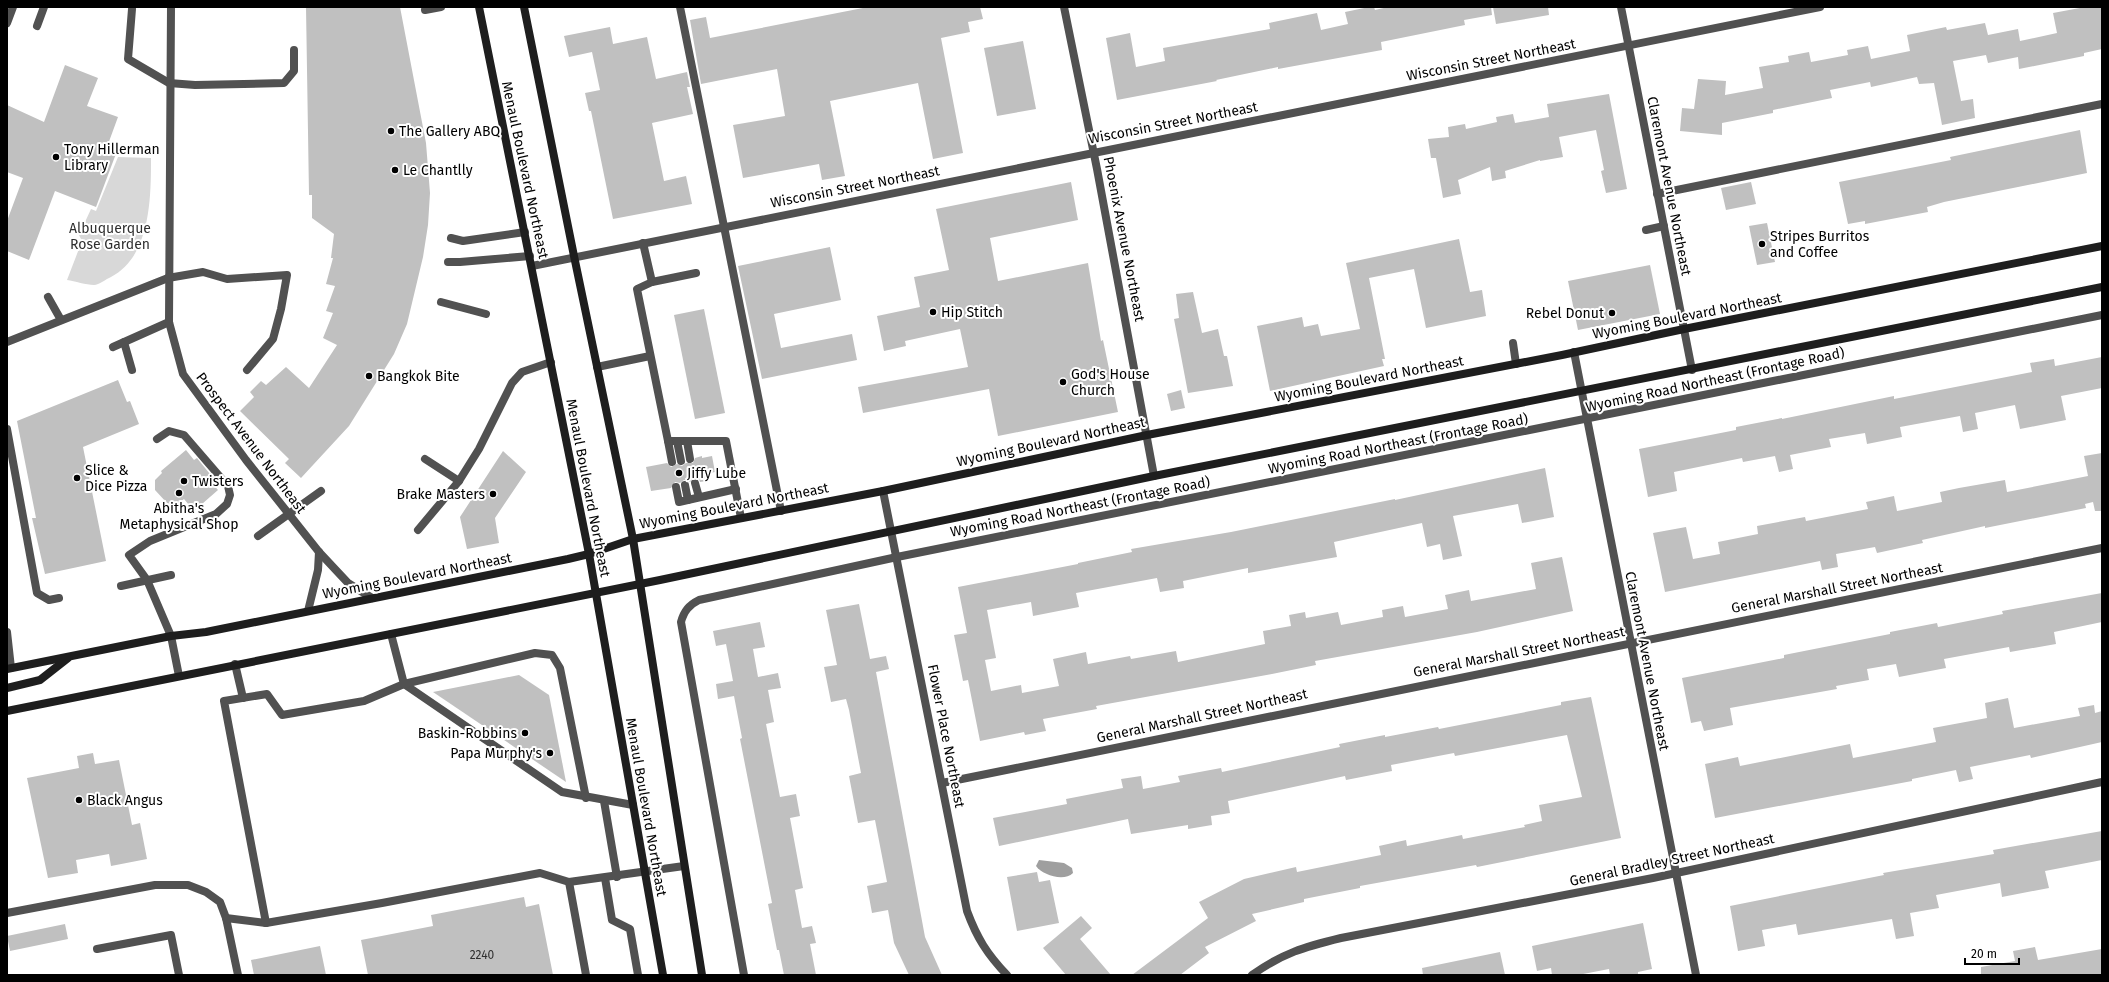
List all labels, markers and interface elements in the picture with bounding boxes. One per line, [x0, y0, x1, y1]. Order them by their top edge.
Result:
street label: Wisconsin Street Northeast [1405, 35, 1578, 85]
street label: Menaul Boulevard Northeast [498, 80, 552, 261]
street label: Claremont Avenue Northeast [1643, 95, 1695, 278]
street label: Wisconsin Street Northeast [1087, 98, 1260, 148]
place label: The Gallery ABQ [399, 123, 500, 140]
marker: The Gallery ABQ [386, 126, 396, 136]
place label: Tony Hillerman Library [64, 141, 160, 174]
marker: Tony Hillerman Library [51, 152, 61, 162]
street label: Phoenix Avenue Northeast [1100, 155, 1149, 324]
place label: Le Chantlly [403, 162, 473, 179]
street label: Wisconsin Street Northeast [769, 162, 942, 212]
marker: Le Chantlly [390, 165, 400, 175]
park label: Albuquerque Rose Garden [69, 220, 151, 253]
place label: Stripes Burritos and Coffee [1770, 228, 1870, 261]
marker: Stripes Burritos and Coffee [1757, 239, 1767, 249]
street label: Wyoming Boulevard Northeast [1591, 289, 1784, 343]
place label: Hip Stitch [941, 304, 1003, 321]
place label: Rebel Donut [1526, 305, 1605, 322]
marker: Hip Stitch [928, 307, 938, 317]
marker: Rebel Donut [1607, 308, 1617, 318]
street label: Wyoming Road Northeast (Frontage Road) [1584, 344, 1846, 416]
street label: Wyoming Boulevard Northeast [1273, 352, 1466, 406]
place label: God's House Church [1071, 366, 1150, 399]
place label: Bangkok Bite [377, 368, 460, 385]
street label: Prospect Avenue Northeast [192, 369, 310, 518]
marker: Bangkok Bite [364, 371, 374, 381]
marker: God's House Church [1058, 377, 1068, 387]
street label: Menaul Boulevard Northeast [562, 398, 614, 579]
street label: Wyoming Road Northeast (Frontage Road) [1267, 410, 1529, 478]
street label: Wyoming Boulevard Northeast [955, 413, 1148, 470]
place label: Slice & Dice Pizza [85, 462, 147, 495]
place label: Jiffy Lube [687, 465, 746, 482]
marker: Jiffy Lube [674, 468, 684, 478]
marker: Slice & Dice Pizza [72, 473, 82, 483]
place label: Twisters [192, 473, 244, 490]
street label: Wyoming Road Northeast (Frontage Road) [949, 473, 1211, 541]
marker: Twisters [179, 476, 189, 486]
street label: Wyoming Boulevard Northeast [638, 479, 831, 533]
place label: Brake Masters [396, 486, 485, 503]
marker: Abitha's Metaphysical Shop [174, 488, 184, 498]
marker: Brake Masters [488, 489, 498, 499]
place label: Abitha's Metaphysical Shop [120, 500, 238, 533]
street label: Wyoming Boulevard Northeast [321, 549, 514, 603]
street label: General Marshall Street Northeast [1730, 559, 1945, 617]
street label: Claremont Avenue Northeast [1621, 570, 1673, 753]
street label: General Marshall Street Northeast [1412, 623, 1627, 681]
street label: Flower Place Northeast [924, 663, 968, 810]
street label: General Marshall Street Northeast [1095, 685, 1310, 747]
street label: Menaul Boulevard Northeast [622, 716, 670, 899]
place label: Baskin-Robbins [418, 725, 517, 742]
marker: Baskin-Robbins [520, 728, 530, 738]
place label: Papa Murphy's [450, 745, 542, 762]
marker: Papa Murphy's [545, 748, 555, 758]
place label: Black Angus [87, 792, 163, 809]
marker: Black Angus [74, 795, 84, 805]
street label: General Bradley Street Northeast [1568, 830, 1777, 890]
scale bar [1965, 940, 2019, 966]
text: 20 m [1971, 947, 1997, 961]
house number: 2240 [470, 948, 495, 962]

